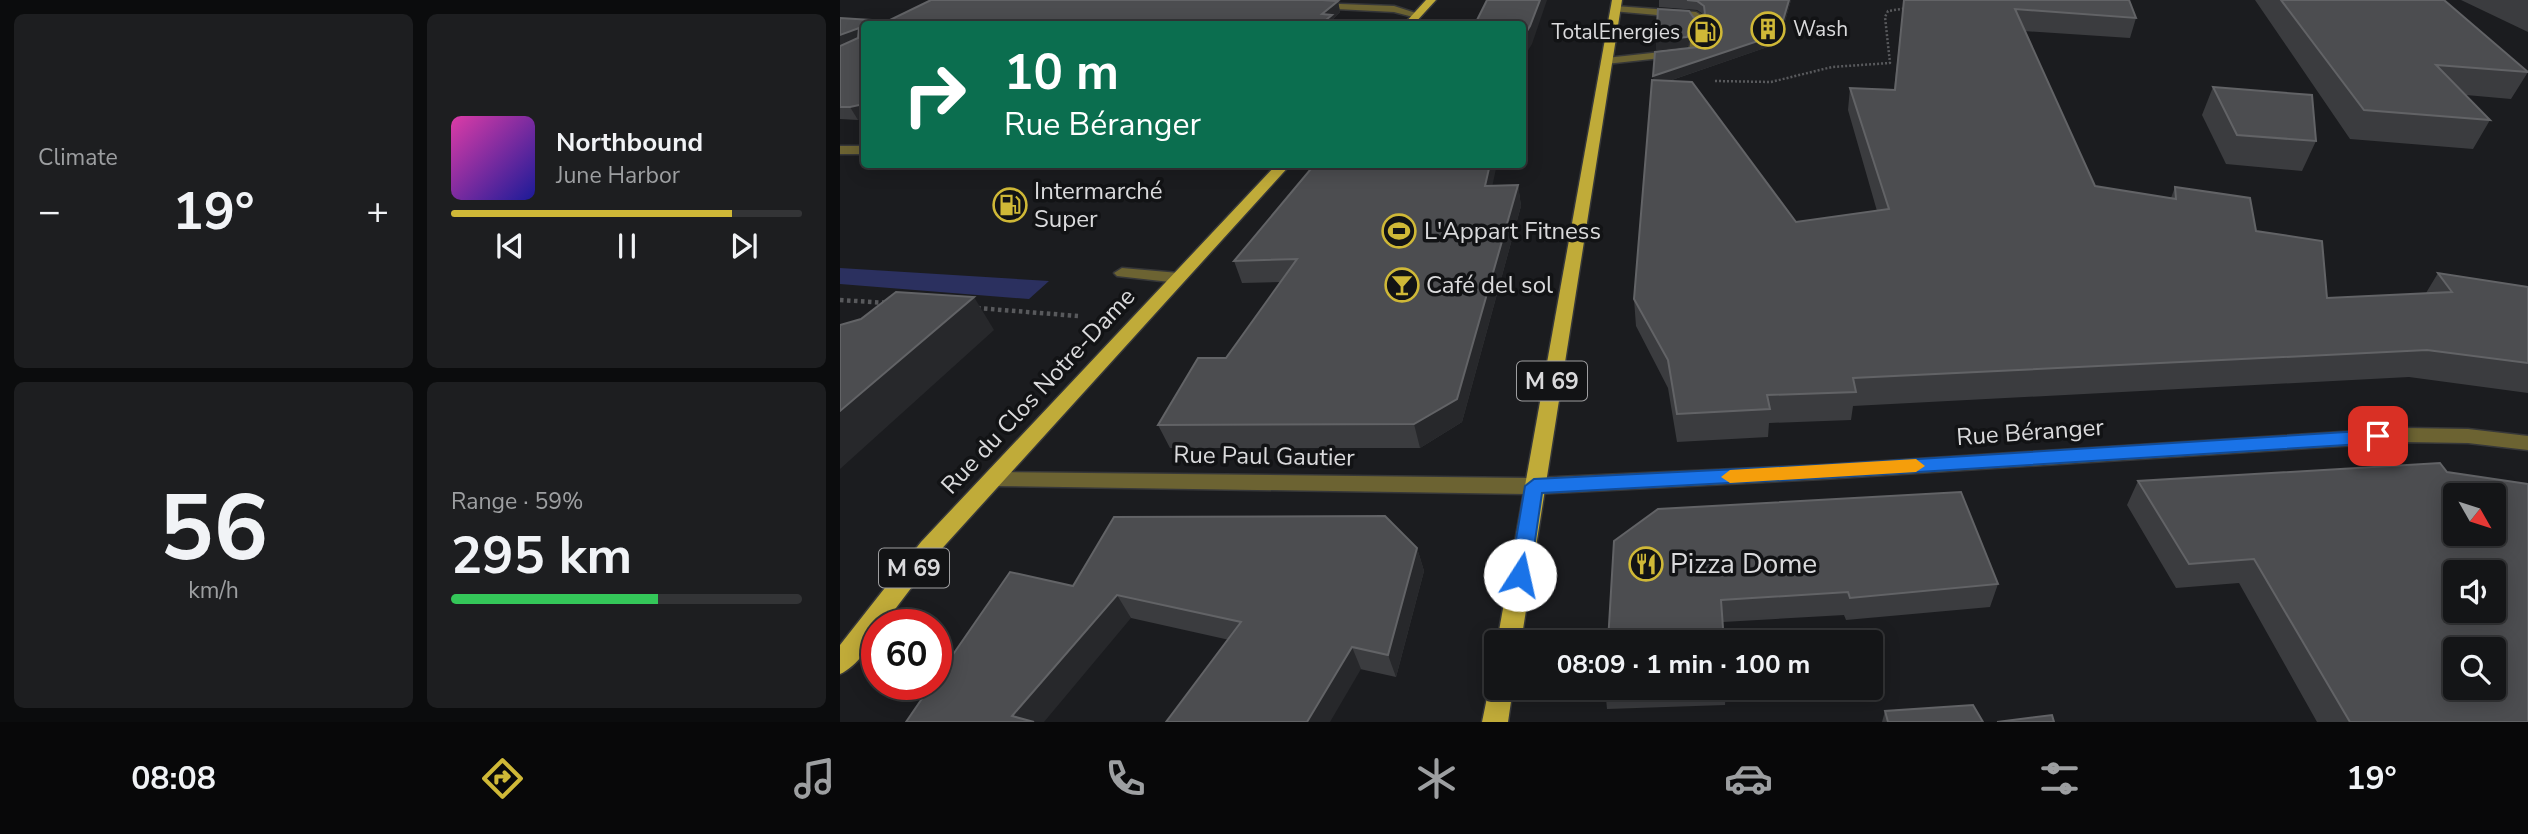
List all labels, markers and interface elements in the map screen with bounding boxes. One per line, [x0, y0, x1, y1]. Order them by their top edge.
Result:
building icon: Wash [1749, 10, 1787, 48]
fuel station icon: TotalEnergies [1686, 13, 1724, 51]
place label: Wash [1793, 15, 1848, 43]
place label: TotalEnergies [1552, 18, 1680, 46]
text: 10 m [1004, 39, 1119, 106]
icon: right [889, 49, 980, 140]
text: Rue Béranger [1004, 103, 1201, 146]
text: Northbound [556, 125, 703, 160]
text: Climate [38, 142, 118, 173]
text: June Harbor [556, 160, 680, 191]
place label: Intermarché Super [1034, 175, 1163, 235]
text: 19° [172, 176, 255, 247]
text: − [38, 186, 61, 237]
text: + [366, 186, 389, 237]
fuel station icon: Intermarché Super [991, 186, 1029, 224]
sports icon: L'Appart Fitness [1380, 212, 1418, 250]
place label: L'Appart Fitness [1424, 215, 1601, 247]
icon: previous [491, 227, 529, 265]
icon: pause [608, 227, 646, 265]
icon: next [725, 227, 763, 265]
bar icon: Café del sol [1383, 266, 1421, 304]
place label: Café del sol [1426, 269, 1553, 301]
street label: Rue du Clos Notre-Dame [934, 281, 1142, 501]
road number: M 69 [1517, 362, 1587, 400]
pin [2348, 406, 2408, 466]
street label: Rue Béranger [1955, 411, 2105, 453]
icon: arrive [2359, 417, 2397, 455]
street label: Rue Paul Gautier [1173, 438, 1355, 474]
text: 56 [159, 467, 268, 591]
north arrow [2443, 483, 2506, 546]
map controls [2443, 483, 2506, 700]
text: Range · 59% [451, 486, 583, 517]
text: 295 km [451, 520, 632, 591]
position arrow [1483, 538, 1557, 612]
restaurant icon: Pizza Dome [1627, 545, 1665, 583]
place label: Pizza Dome [1670, 545, 1817, 583]
road number: M 69 [879, 548, 949, 588]
button: sound [2443, 560, 2506, 623]
text: km/h [188, 575, 239, 606]
speed limit sign: 60 [861, 609, 952, 700]
button: search [2443, 637, 2506, 700]
text: 08:09 · 1 min · 100 m [1557, 647, 1810, 682]
icon: directions [478, 754, 527, 803]
icon: music [790, 754, 839, 803]
icon: phone [1101, 754, 1150, 803]
icon: climate [1412, 754, 1461, 803]
icon: car [1724, 754, 1773, 803]
icon: filters [2035, 754, 2084, 803]
text: 08:08 [131, 757, 216, 800]
text: 19° [2346, 757, 2397, 800]

